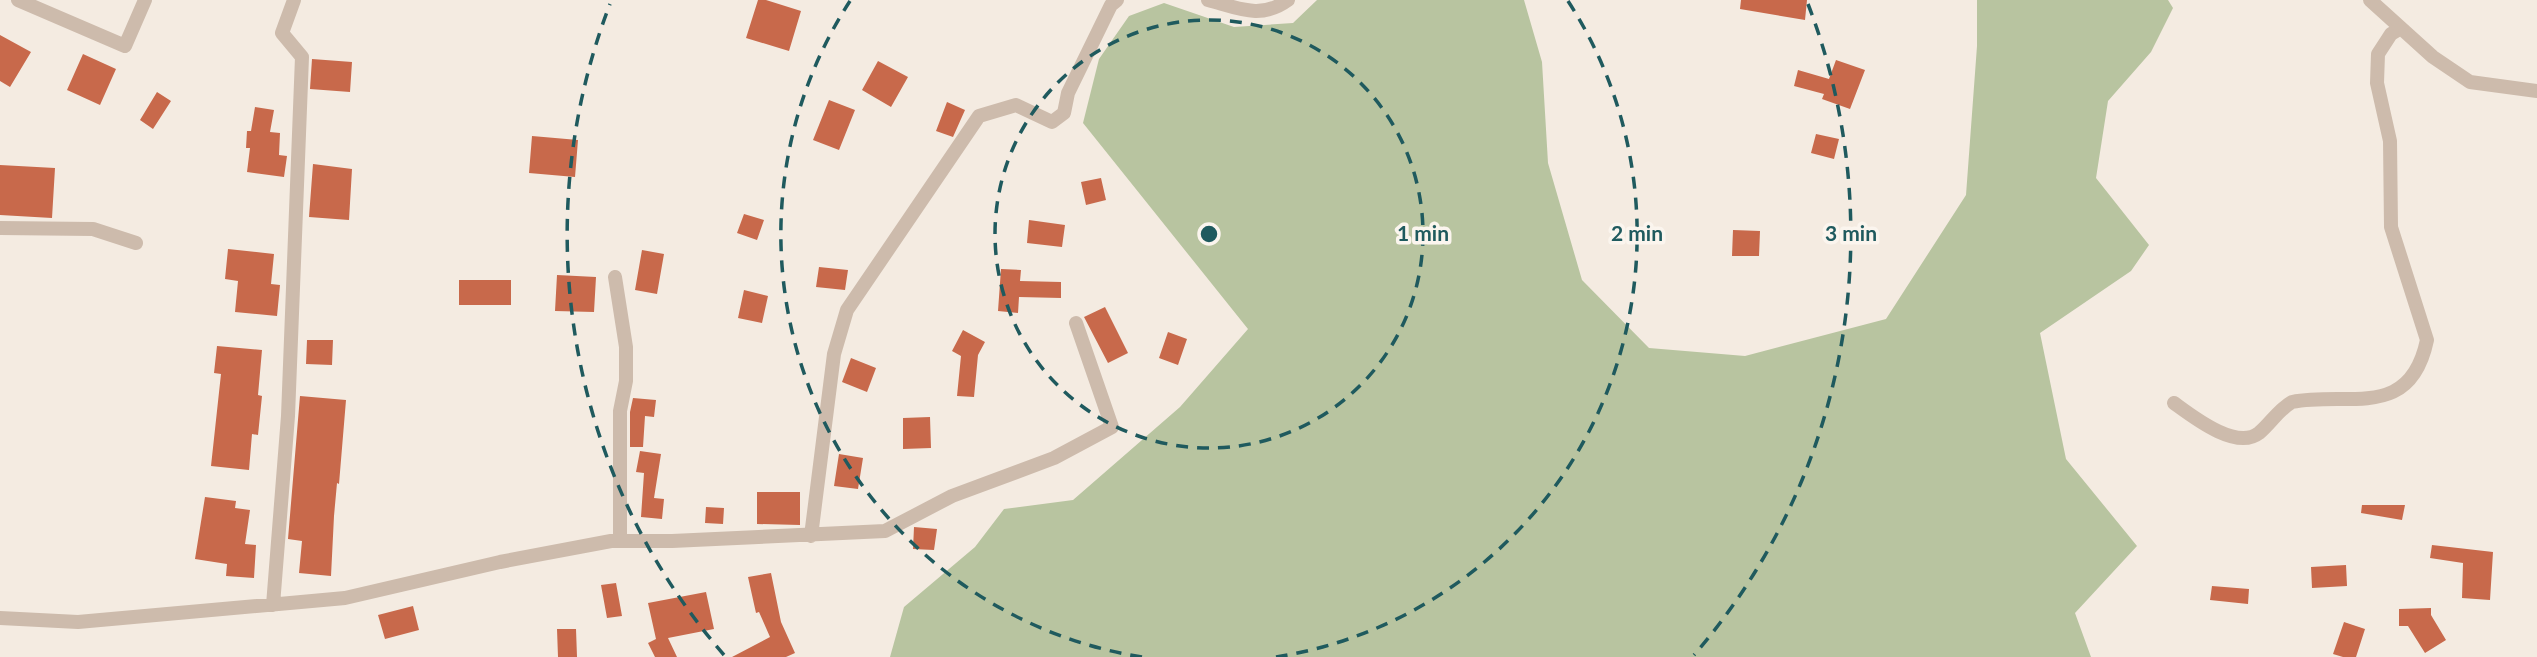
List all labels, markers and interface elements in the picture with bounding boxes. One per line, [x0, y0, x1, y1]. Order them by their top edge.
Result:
text: 1 min [1397, 220, 1449, 245]
text: 2 min [1611, 220, 1663, 245]
text: 3 min [1825, 220, 1877, 245]
centre of rings [1197, 222, 1221, 246]

